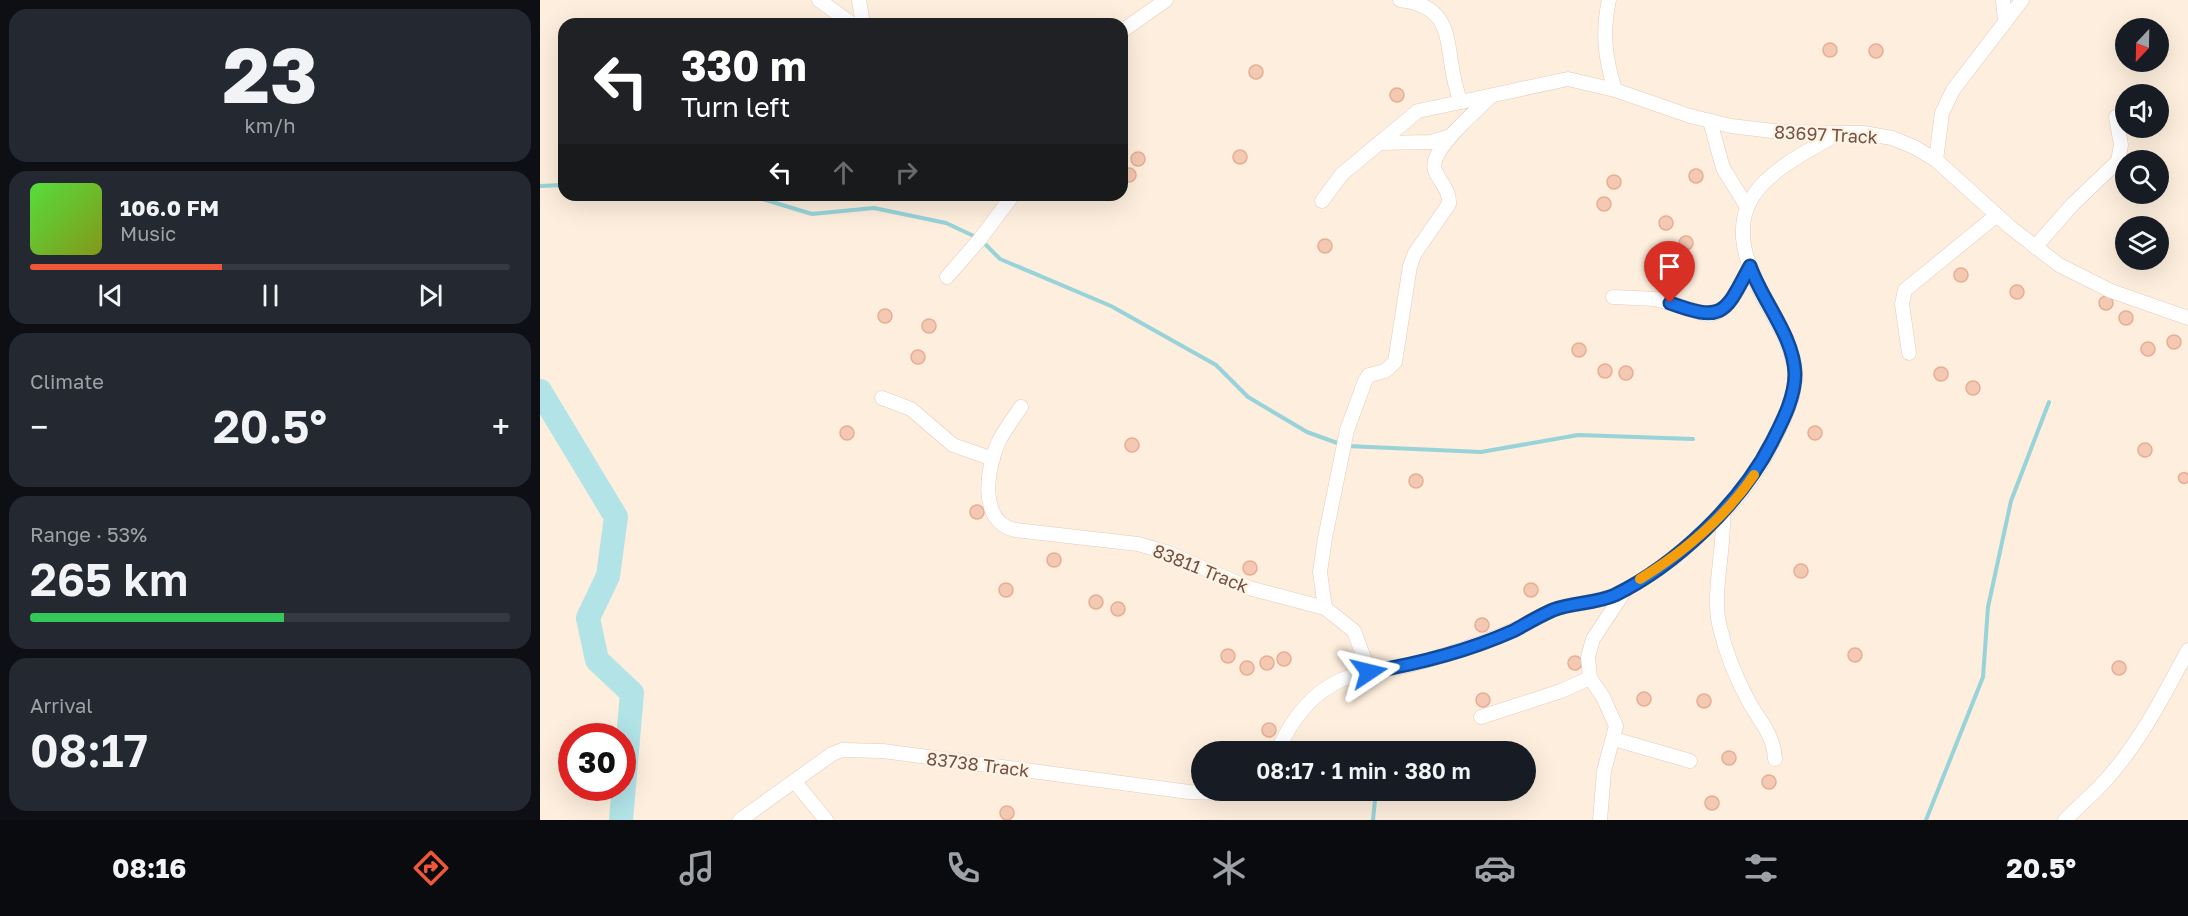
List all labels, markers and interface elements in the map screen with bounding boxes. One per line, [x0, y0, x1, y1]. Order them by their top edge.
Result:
north arrow [2115, 18, 2169, 72]
map controls [2115, 18, 2169, 270]
text: 23 [222, 27, 318, 120]
text: 330 m [681, 40, 807, 90]
icon: left [582, 42, 660, 120]
button: sound [2115, 84, 2169, 138]
text: Turn left [681, 91, 790, 123]
text: km/h [245, 113, 295, 137]
street label: 83697 Track [1774, 120, 1878, 148]
button: search [2115, 150, 2169, 204]
icon: left [764, 156, 797, 189]
icon: ahead [827, 156, 860, 189]
icon: right [890, 156, 923, 189]
text: 106.0 FM [120, 194, 219, 221]
button: layers [2115, 216, 2169, 270]
text: Music [120, 221, 176, 245]
pin [1644, 241, 1695, 303]
icon: arrive [1653, 250, 1686, 283]
icon: previous [94, 279, 127, 312]
icon: pause [254, 279, 287, 312]
icon: next [414, 279, 447, 312]
text: Climate [30, 369, 104, 393]
text: 20.5° [213, 399, 327, 453]
text: − [30, 407, 48, 446]
text: + [492, 407, 510, 446]
text: Range · 53% [30, 522, 147, 546]
street label: 83811 Track [1150, 539, 1252, 597]
text: 265 km [30, 552, 189, 606]
position arrow [1337, 640, 1401, 704]
text: Arrival [30, 693, 93, 717]
text: 08:17 [30, 723, 148, 777]
speed limit sign: 30 [558, 723, 636, 801]
street label: 83738 Track [925, 747, 1031, 781]
text: 08:17 · 1 min · 380 m [1256, 757, 1471, 784]
icon: directions [410, 847, 452, 889]
icon: music [676, 847, 718, 889]
icon: phone [942, 847, 984, 889]
icon: climate [1208, 847, 1250, 889]
icon: car [1474, 847, 1516, 889]
icon: filters [1740, 847, 1782, 889]
text: 08:16 [112, 852, 187, 884]
text: 20.5° [2006, 852, 2076, 884]

